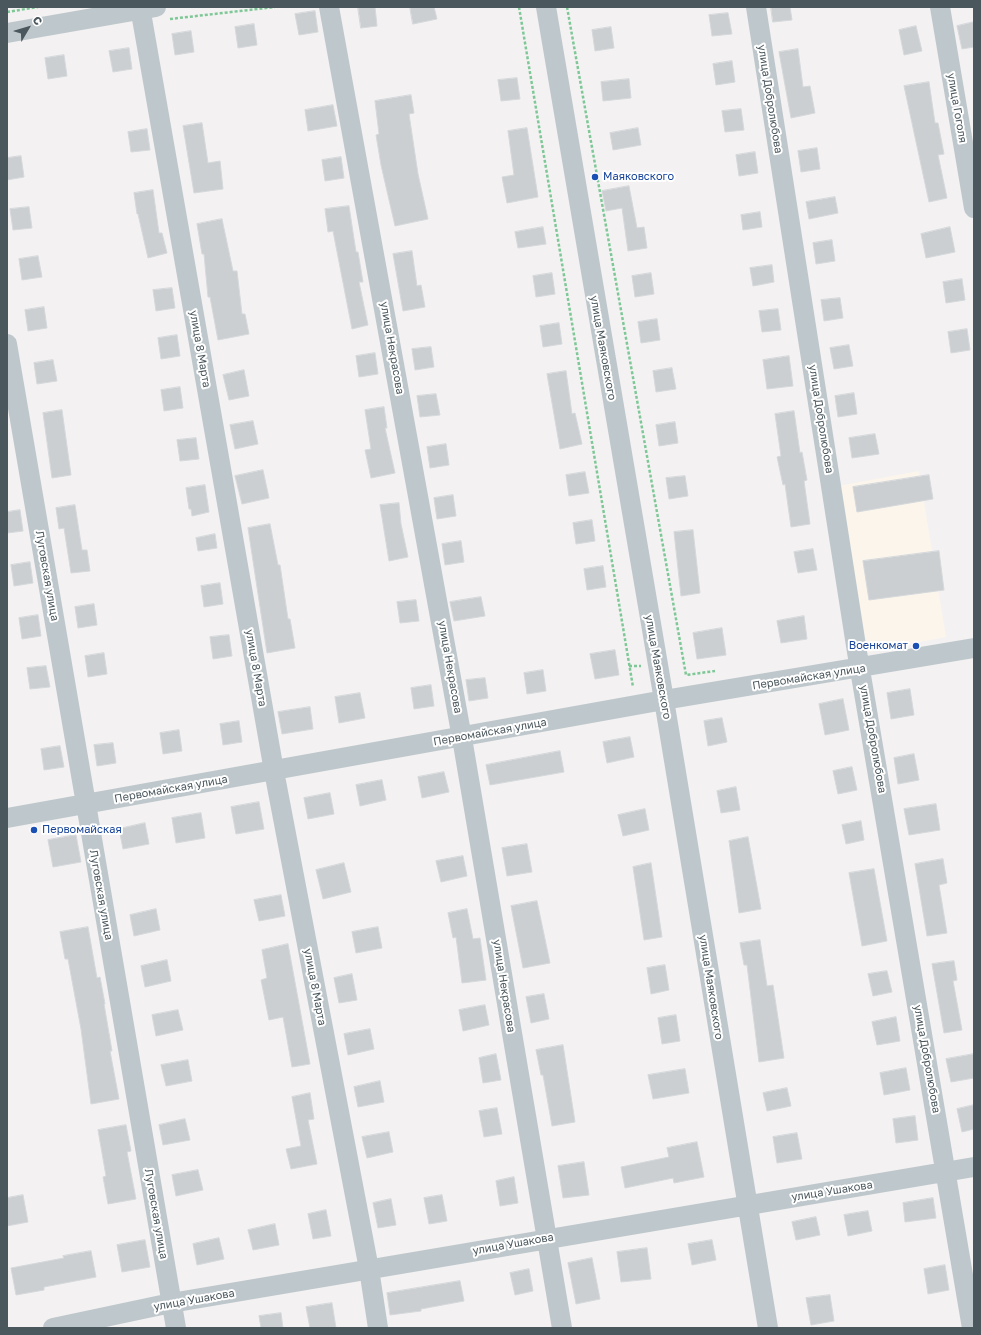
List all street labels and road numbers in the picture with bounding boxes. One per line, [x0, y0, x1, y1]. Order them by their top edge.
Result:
street label: улица Добролюбова [755, 44, 785, 154]
street label: улица Гоголя [944, 72, 970, 144]
street label: улица Маяковского [587, 295, 619, 401]
street label: улица Некрасова [377, 301, 407, 395]
street label: улица 8 Марта [187, 309, 213, 389]
street label: улица Добролюбова [806, 364, 836, 474]
street label: Луговская улица [33, 530, 61, 622]
street label: улица Маяковского [642, 614, 674, 720]
street label: улица Некрасова [435, 620, 465, 714]
street label: улица 8 Марта [243, 628, 269, 708]
street label: Первомайская улица [751, 662, 867, 692]
street label: улица Добролюбова [857, 684, 889, 794]
street label: Первомайская улица [432, 716, 548, 748]
street label: Первомайская улица [113, 773, 229, 805]
street label: Луговская улица [87, 849, 115, 941]
street label: улица Маяковского [696, 934, 726, 1040]
street label: улица Некрасова [490, 939, 518, 1033]
street label: улица 8 Марта [301, 947, 329, 1027]
street label: улица Добролюбова [911, 1004, 943, 1114]
street label: Луговская улица [142, 1168, 170, 1260]
street label: улица Ушакова [790, 1178, 874, 1204]
street label: улица Ушакова [471, 1230, 555, 1258]
street label: улица Ушакова [152, 1286, 236, 1314]

